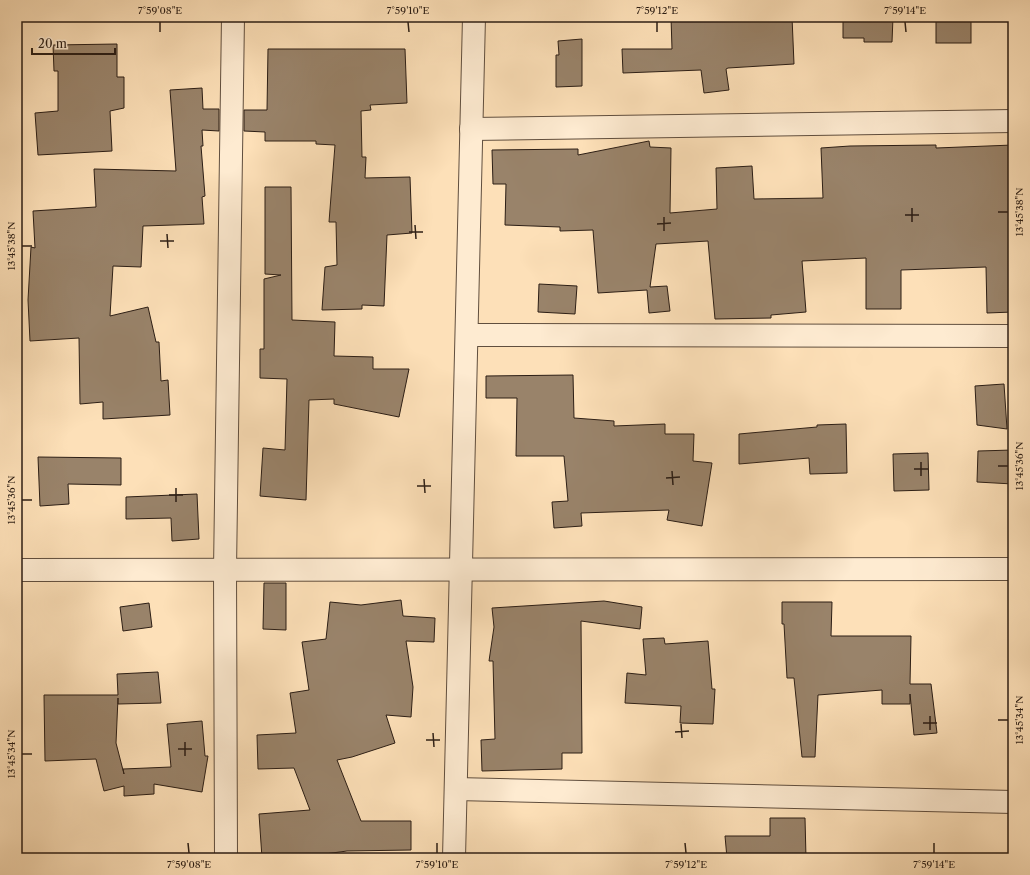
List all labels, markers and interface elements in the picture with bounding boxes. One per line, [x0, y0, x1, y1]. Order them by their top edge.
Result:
text: 7°59'08"E [138, 4, 182, 17]
text: 7°59'10"E [387, 4, 430, 17]
text: 7°59'12"E [636, 4, 678, 17]
text: 7°59'14"E [884, 4, 926, 17]
scale bar [32, 30, 115, 56]
text: 20 m [38, 36, 67, 51]
text: 13°45'38"N [1013, 187, 1026, 237]
text: 13°45'38"N [5, 221, 18, 271]
text: 13°45'36"N [1013, 442, 1026, 490]
text: 13°45'36"N [5, 476, 18, 524]
text: 13°45'34"N [1013, 696, 1026, 744]
text: 13°45'34"N [5, 730, 18, 778]
text: 7°59'08"E [167, 858, 211, 871]
text: 7°59'10"E [416, 858, 459, 871]
text: 7°59'12"E [665, 858, 707, 871]
text: 7°59'14"E [913, 858, 955, 871]

